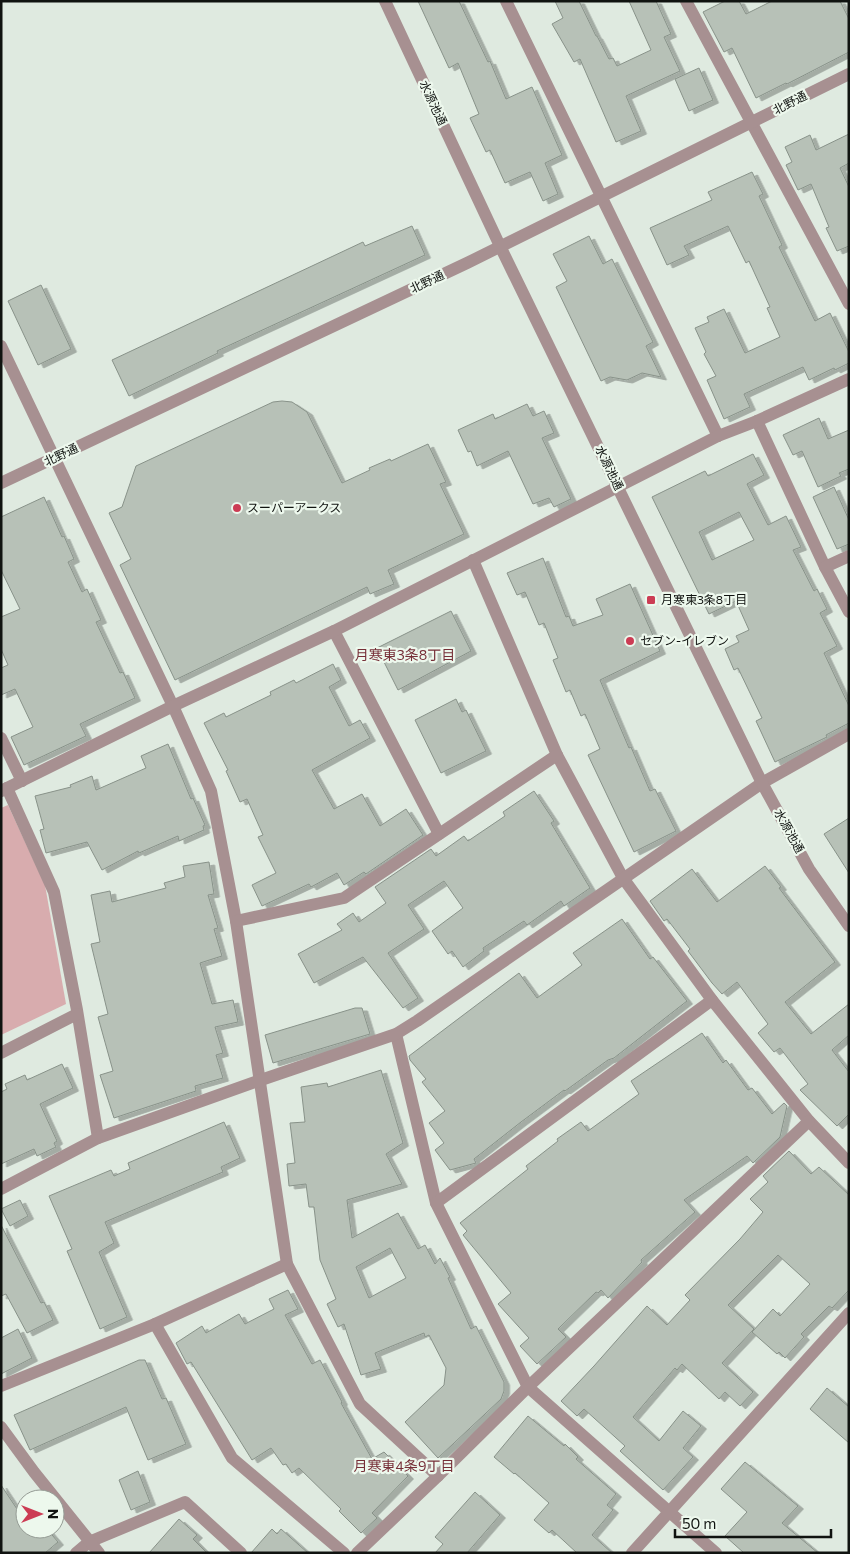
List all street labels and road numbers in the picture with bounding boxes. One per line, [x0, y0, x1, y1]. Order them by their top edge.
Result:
street label: 水源池通 [417, 78, 450, 127]
street label: 北野通 [770, 88, 809, 117]
street label: 北野通 [407, 267, 446, 295]
street label: 北野通 [41, 440, 80, 468]
street label: 水源池通 [593, 443, 627, 492]
street label: 水源池通 [772, 806, 808, 855]

